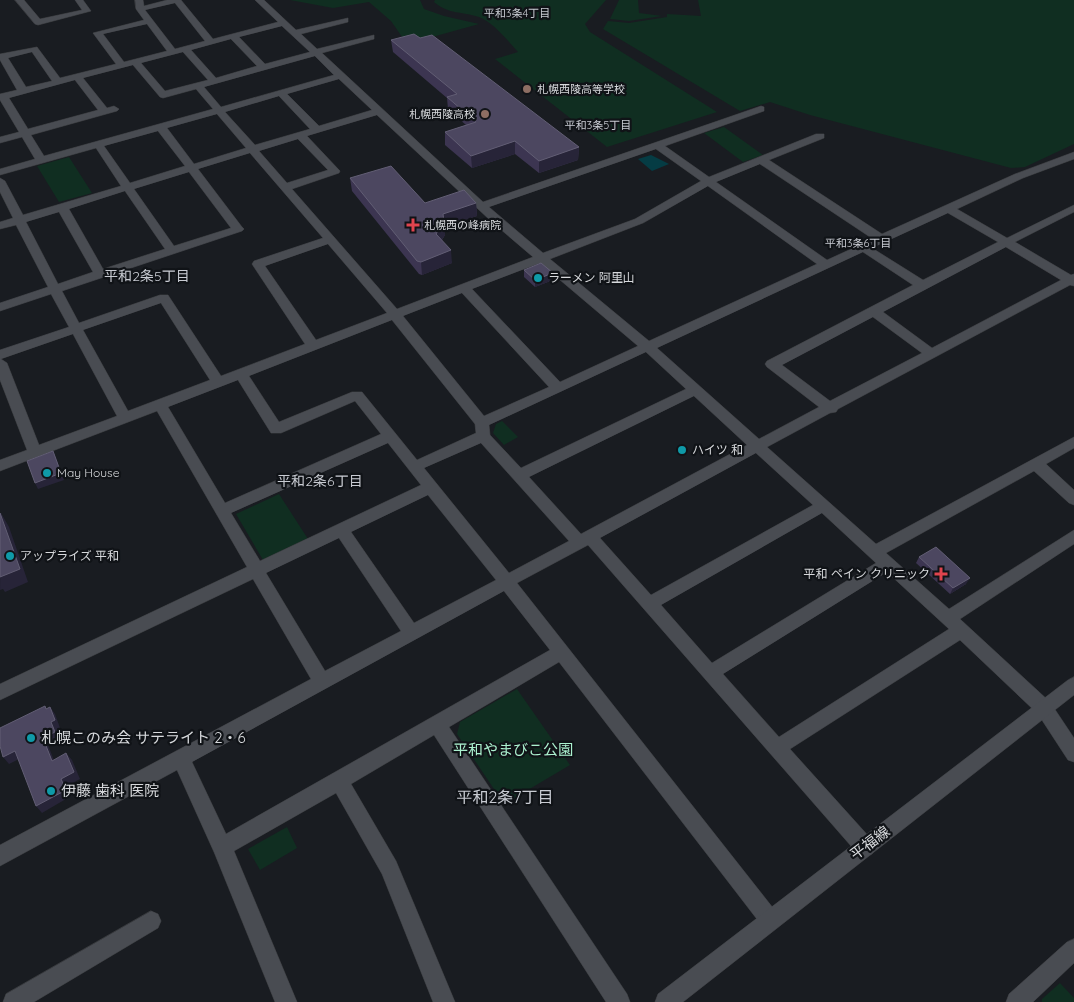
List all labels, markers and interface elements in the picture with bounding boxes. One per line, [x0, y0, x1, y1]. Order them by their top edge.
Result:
district label: 平和3条4丁目 [484, 6, 550, 20]
place label: 札幌西陵高等学校 [537, 82, 625, 96]
marker: 札幌西陵高等学校 [521, 83, 533, 95]
place label: 札幌西陵高校 [409, 107, 475, 121]
marker: 札幌西陵高校 [479, 108, 491, 120]
district label: 平和3条5丁目 [565, 118, 631, 132]
marker: 札幌西の峰病院 [406, 218, 420, 232]
place label: 札幌西の峰病院 [424, 218, 501, 232]
district label: 平和3条6丁目 [825, 236, 891, 250]
district label: 平和2条5丁目 [104, 267, 190, 285]
place label: ラーメン 阿里山 [548, 270, 635, 285]
marker: ラーメン 阿里山 [532, 272, 544, 284]
place label: ハイツ 和 [692, 442, 743, 457]
marker: ハイツ 和 [676, 444, 688, 456]
place label: May House [57, 465, 120, 480]
marker: May House [41, 467, 53, 479]
district label: 平和2条6丁目 [277, 472, 363, 490]
place label: アップライズ 平和 [20, 548, 119, 563]
marker: アップライズ 平和 [4, 550, 16, 562]
place label: 平和 ペイン クリニック [803, 566, 930, 581]
marker: 平和 ペイン クリニック [934, 567, 948, 581]
place label: 札幌このみ会 サテライト 2・6 [41, 728, 246, 747]
marker: 札幌このみ会 サテライト 2・6 [25, 732, 37, 744]
park label: 平和やまびこ公園 [453, 740, 573, 759]
place label: 伊藤 歯科 医院 [61, 781, 159, 800]
marker: 伊藤 歯科 医院 [45, 785, 57, 797]
district label: 平和2条7丁目 [456, 787, 554, 807]
street label: 平福線 [846, 821, 893, 864]

